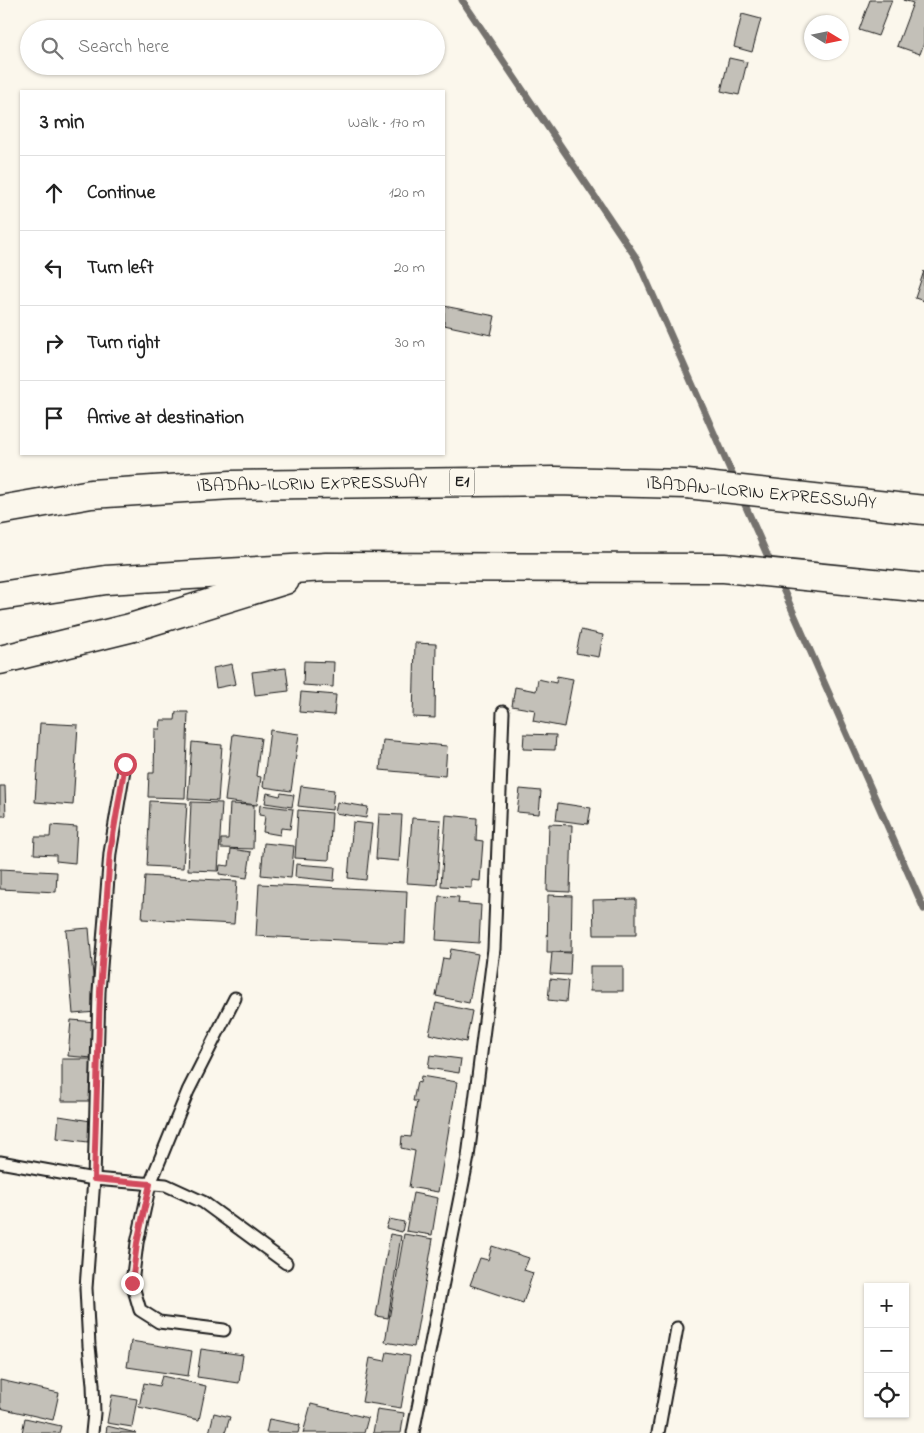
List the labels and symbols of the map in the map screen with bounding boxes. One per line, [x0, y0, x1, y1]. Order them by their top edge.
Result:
north arrow [804, 15, 849, 60]
road number: E1 [450, 468, 474, 496]
street label: IBADAN-ILORIN EXPRESSWAY [196, 470, 428, 500]
street label: IBADAN-ILORIN EXPRESSWAY [645, 471, 878, 517]
route start [114, 753, 137, 776]
route end [121, 1272, 144, 1295]

